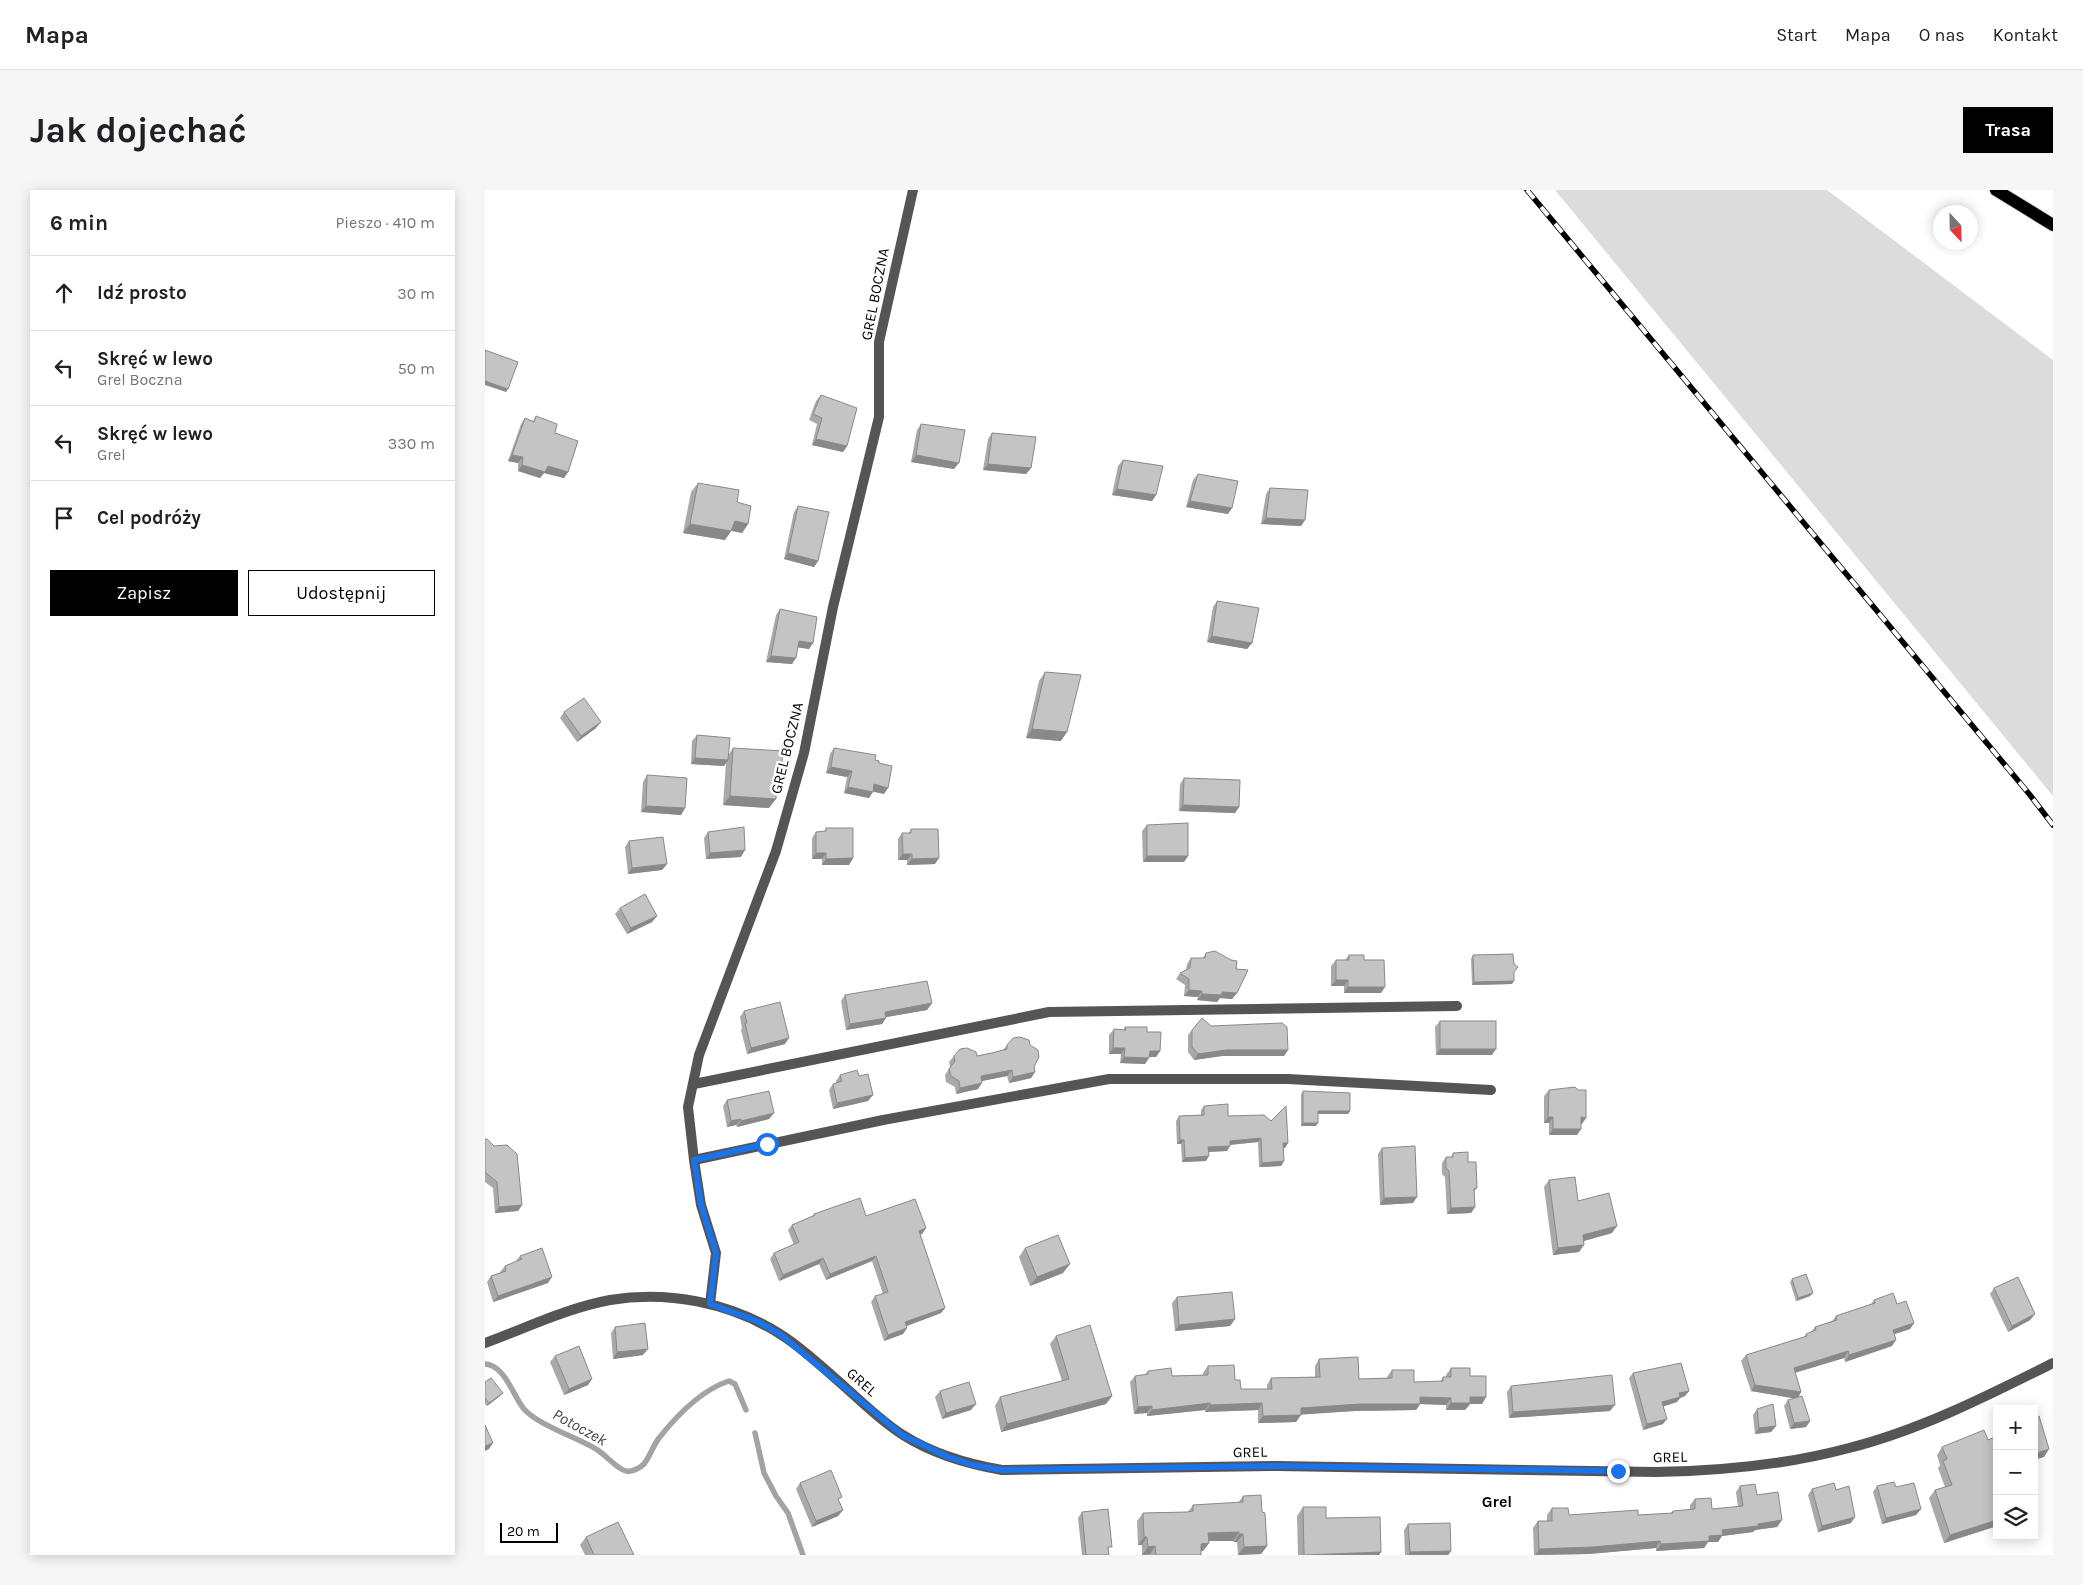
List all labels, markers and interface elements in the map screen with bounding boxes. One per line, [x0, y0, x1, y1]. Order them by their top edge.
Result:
text: Mapa [25, 21, 89, 49]
text: Start [1776, 24, 1817, 46]
text: Mapa [1845, 24, 1891, 46]
text: O nas [1919, 24, 1965, 46]
text: Kontakt [1993, 24, 2058, 46]
button: Trasa [1963, 107, 2053, 153]
text: Jak dojechać [30, 110, 246, 151]
north arrow [1933, 205, 1978, 250]
text: 6 min [50, 211, 108, 235]
text: Pieszo · 410 m [335, 213, 435, 232]
street label: GREL BOCZNA [857, 246, 893, 342]
icon: ahead [50, 279, 78, 307]
text: Idź prosto [97, 282, 187, 304]
text: 30 m [397, 284, 435, 303]
text: Skręć w lewo [97, 348, 213, 370]
icon: left [50, 354, 78, 382]
text: 50 m [398, 359, 435, 378]
text: Grel Boczna [97, 370, 183, 389]
text: Skręć w lewo [97, 423, 213, 445]
icon: left [50, 429, 78, 457]
text: 330 m [388, 434, 435, 453]
text: Grel [97, 445, 126, 464]
icon: arrive [50, 504, 78, 532]
text: Cel podróży [97, 507, 201, 529]
button: Zapisz [50, 570, 238, 616]
button: Udostępnij [248, 570, 435, 616]
street label: GREL BOCZNA [767, 700, 807, 796]
route start [756, 1133, 779, 1156]
street label: GREL [843, 1364, 881, 1400]
water label: Potoczek [550, 1404, 611, 1450]
map controls [1993, 1405, 2038, 1540]
button: + [1993, 1405, 2038, 1450]
street label: GREL [1233, 1443, 1267, 1461]
street label: GREL [1653, 1448, 1687, 1466]
button: − [1993, 1450, 2038, 1495]
route end [1607, 1460, 1630, 1483]
district label: Grel [1482, 1492, 1512, 1511]
button: layers [1993, 1495, 2038, 1540]
scale bar [500, 1520, 557, 1543]
text: 20 m [507, 1523, 540, 1540]

